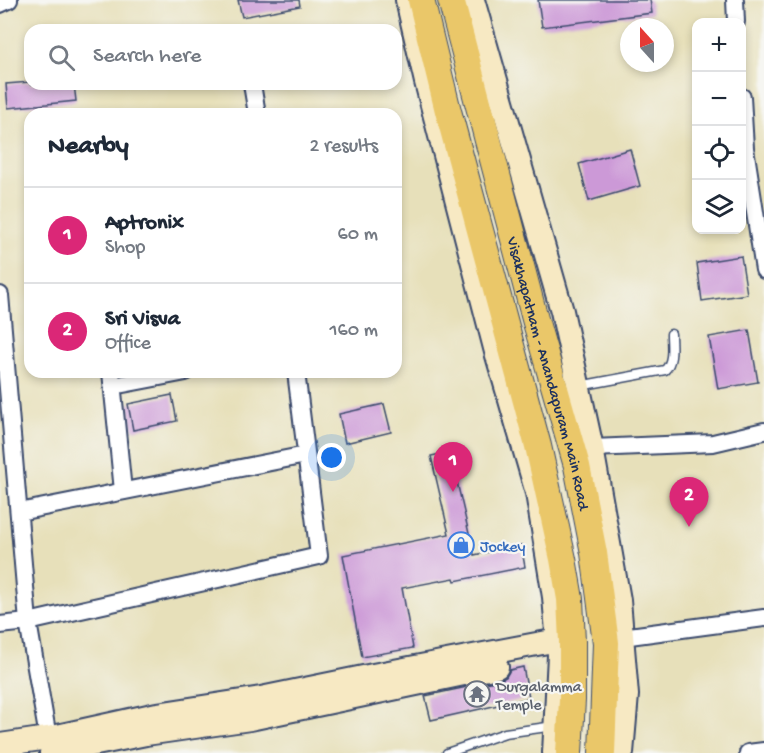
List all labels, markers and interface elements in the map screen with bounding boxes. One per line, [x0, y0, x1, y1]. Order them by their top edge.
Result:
north arrow [620, 18, 674, 72]
map controls [692, 18, 746, 234]
button: + [692, 18, 746, 72]
search box [24, 24, 402, 90]
icon: search [45, 41, 78, 74]
text: Search here [93, 44, 201, 70]
button: − [692, 72, 746, 126]
button: locate [692, 126, 746, 180]
text: Nearby [48, 132, 129, 163]
text: 2 results [309, 136, 378, 159]
button: layers [692, 180, 746, 234]
text: Aptronix [105, 211, 184, 237]
text: 1 [63, 224, 72, 247]
text: 60 m [338, 224, 378, 247]
street label: Visakhapatnam - Anandapuram Main Road [501, 234, 592, 514]
text: Shop [105, 237, 145, 260]
text: Sri Visva [105, 307, 180, 333]
text: 2 [63, 320, 72, 343]
text: 160 m [329, 320, 378, 343]
text: Office [105, 333, 151, 356]
pin: 1 [434, 442, 472, 492]
your location [317, 443, 346, 472]
pin: 2 [670, 478, 708, 527]
shop icon: Jockey [446, 530, 476, 560]
place label: Jockey [480, 539, 526, 558]
temple icon: Durgalamma Temple [462, 679, 492, 709]
place label: Durgalamma Temple [495, 679, 583, 716]

